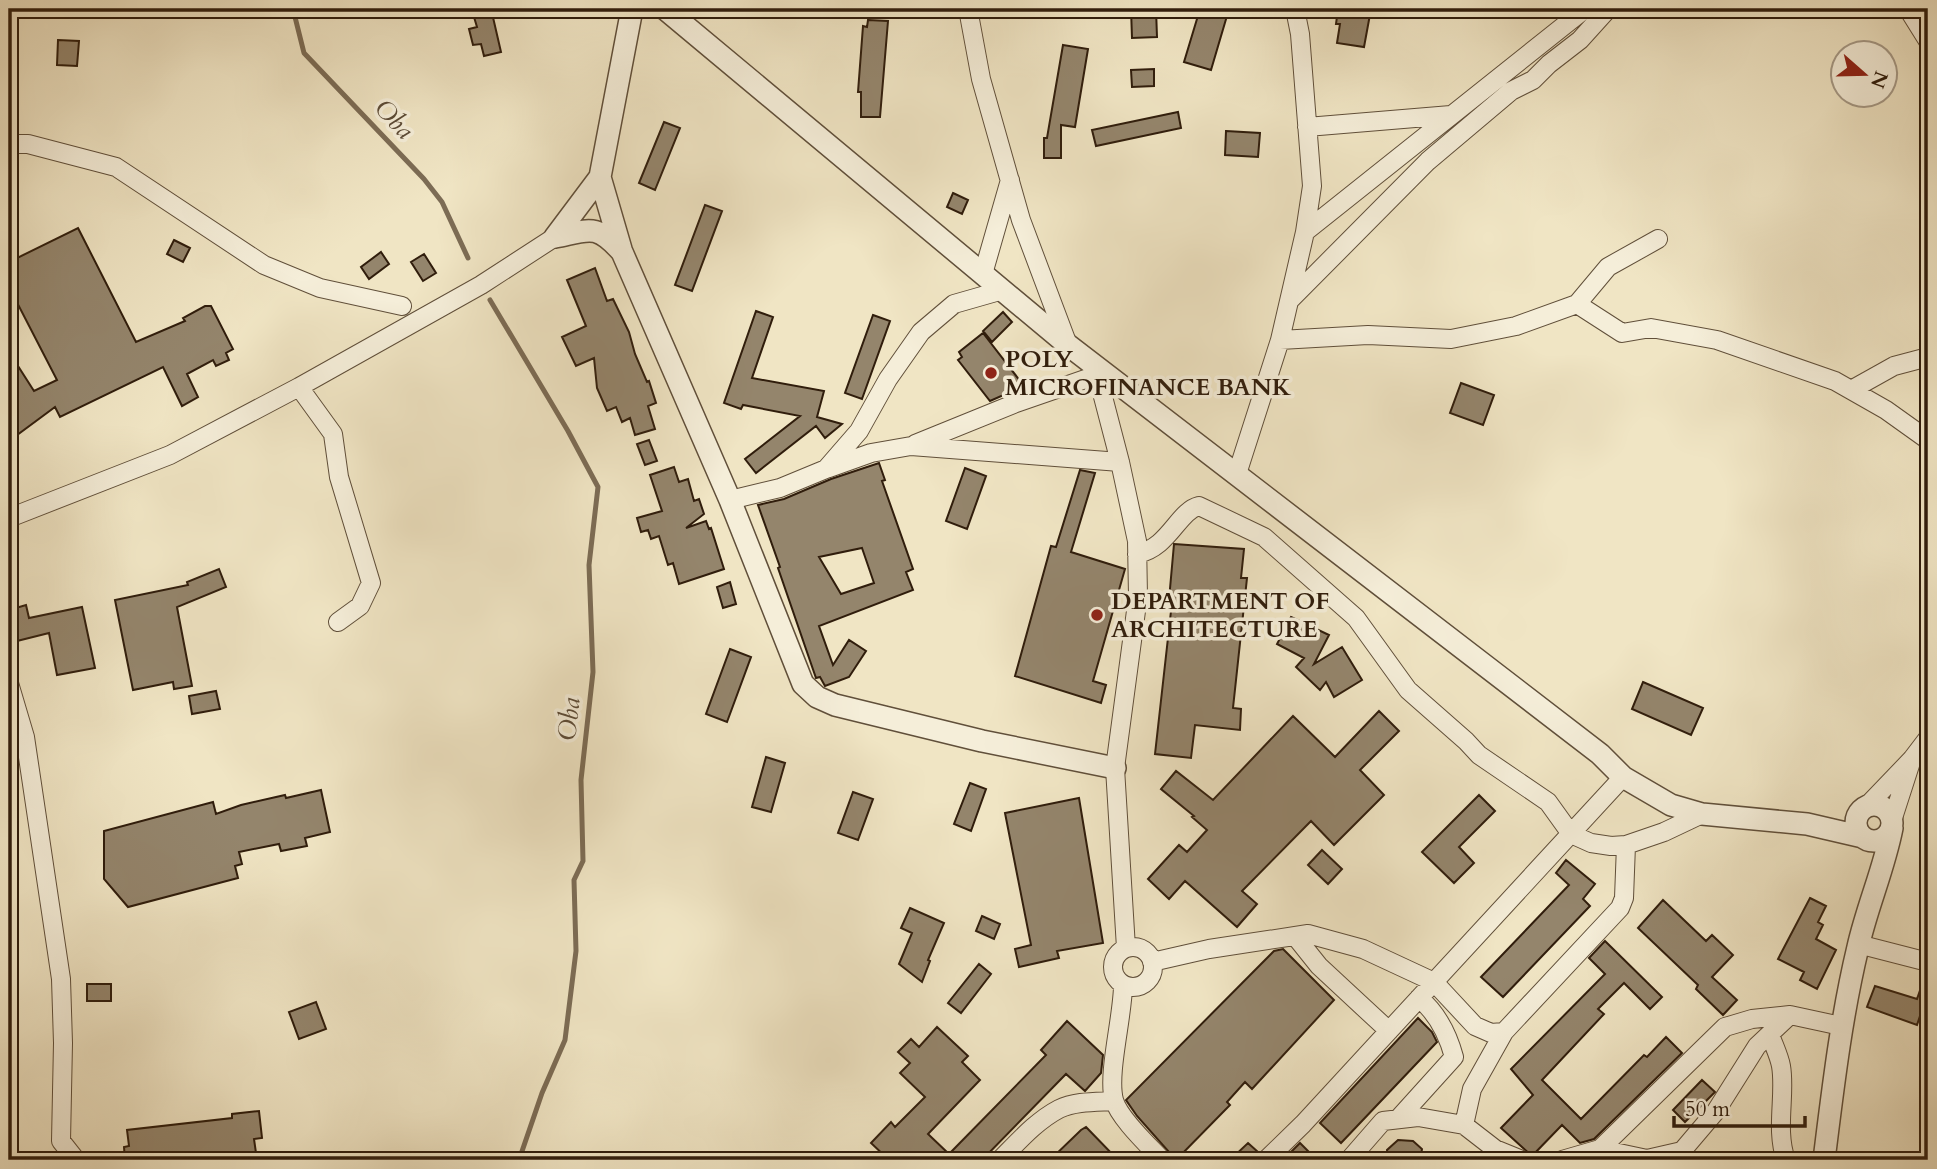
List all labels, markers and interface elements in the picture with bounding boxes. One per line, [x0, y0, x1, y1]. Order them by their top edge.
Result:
north arrow [1828, 38, 1898, 108]
text: N [1864, 67, 1894, 92]
water label: Oba [366, 91, 422, 147]
place label: POLY MICROFINANCE BANK [1005, 343, 1292, 404]
marker: POLY MICROFINANCE BANK [983, 365, 999, 381]
place label: DEPARTMENT OF ARCHITECTURE [1111, 585, 1330, 646]
marker: DEPARTMENT OF ARCHITECTURE [1089, 607, 1105, 623]
water label: Oba [549, 695, 589, 743]
scale bar [1674, 1085, 1806, 1129]
text: 50 m [1685, 1095, 1730, 1124]

